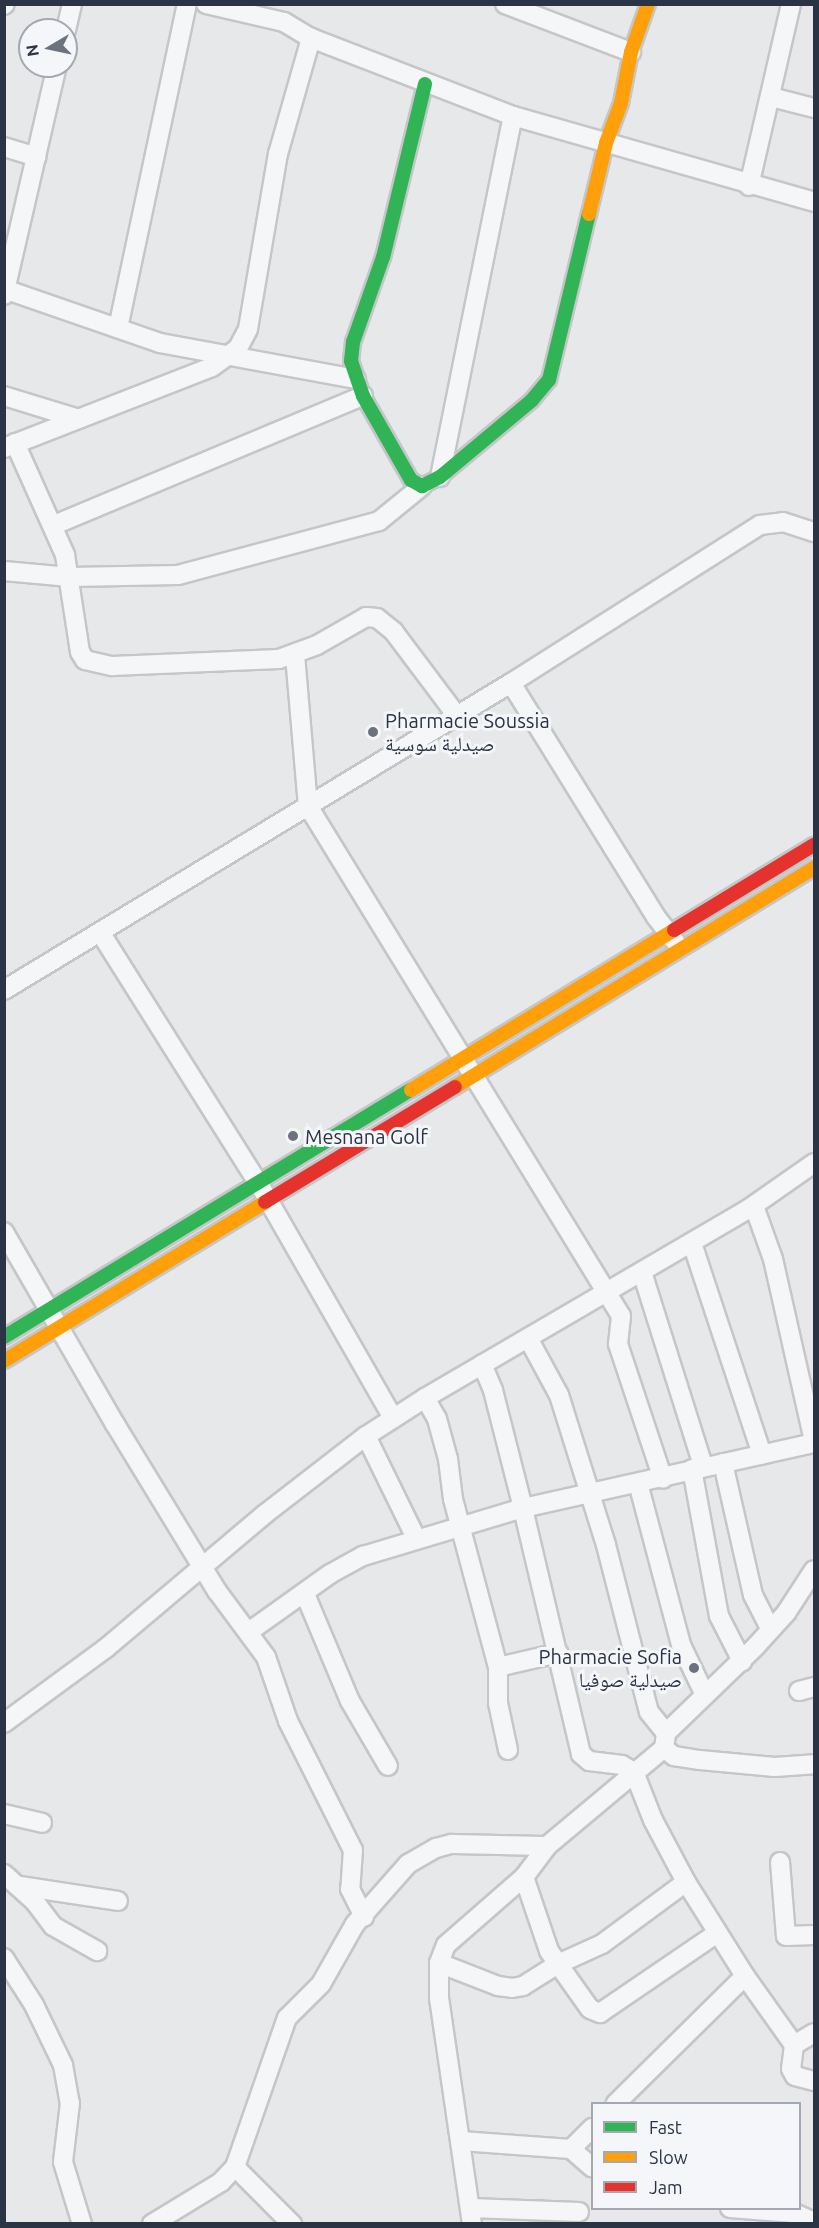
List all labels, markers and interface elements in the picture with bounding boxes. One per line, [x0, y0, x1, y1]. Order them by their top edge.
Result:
north arrow [18, 18, 78, 78]
text: N [22, 43, 42, 58]
place label: Pharmacie Soussia صيدلية سوسية [385, 708, 550, 755]
marker: Pharmacie Soussia صيدلية سوسية [366, 725, 380, 739]
place label: Mesnana Golf [305, 1124, 428, 1148]
marker: Mesnana Golf [286, 1129, 300, 1143]
place label: Pharmacie Sofia صيدلية صوفيا [539, 1644, 682, 1691]
marker: Pharmacie Sofia صيدلية صوفيا [687, 1661, 701, 1675]
legend [591, 2102, 801, 2210]
text: Fast [649, 2117, 682, 2137]
text: Slow [649, 2147, 688, 2167]
text: Jam [649, 2177, 683, 2197]

